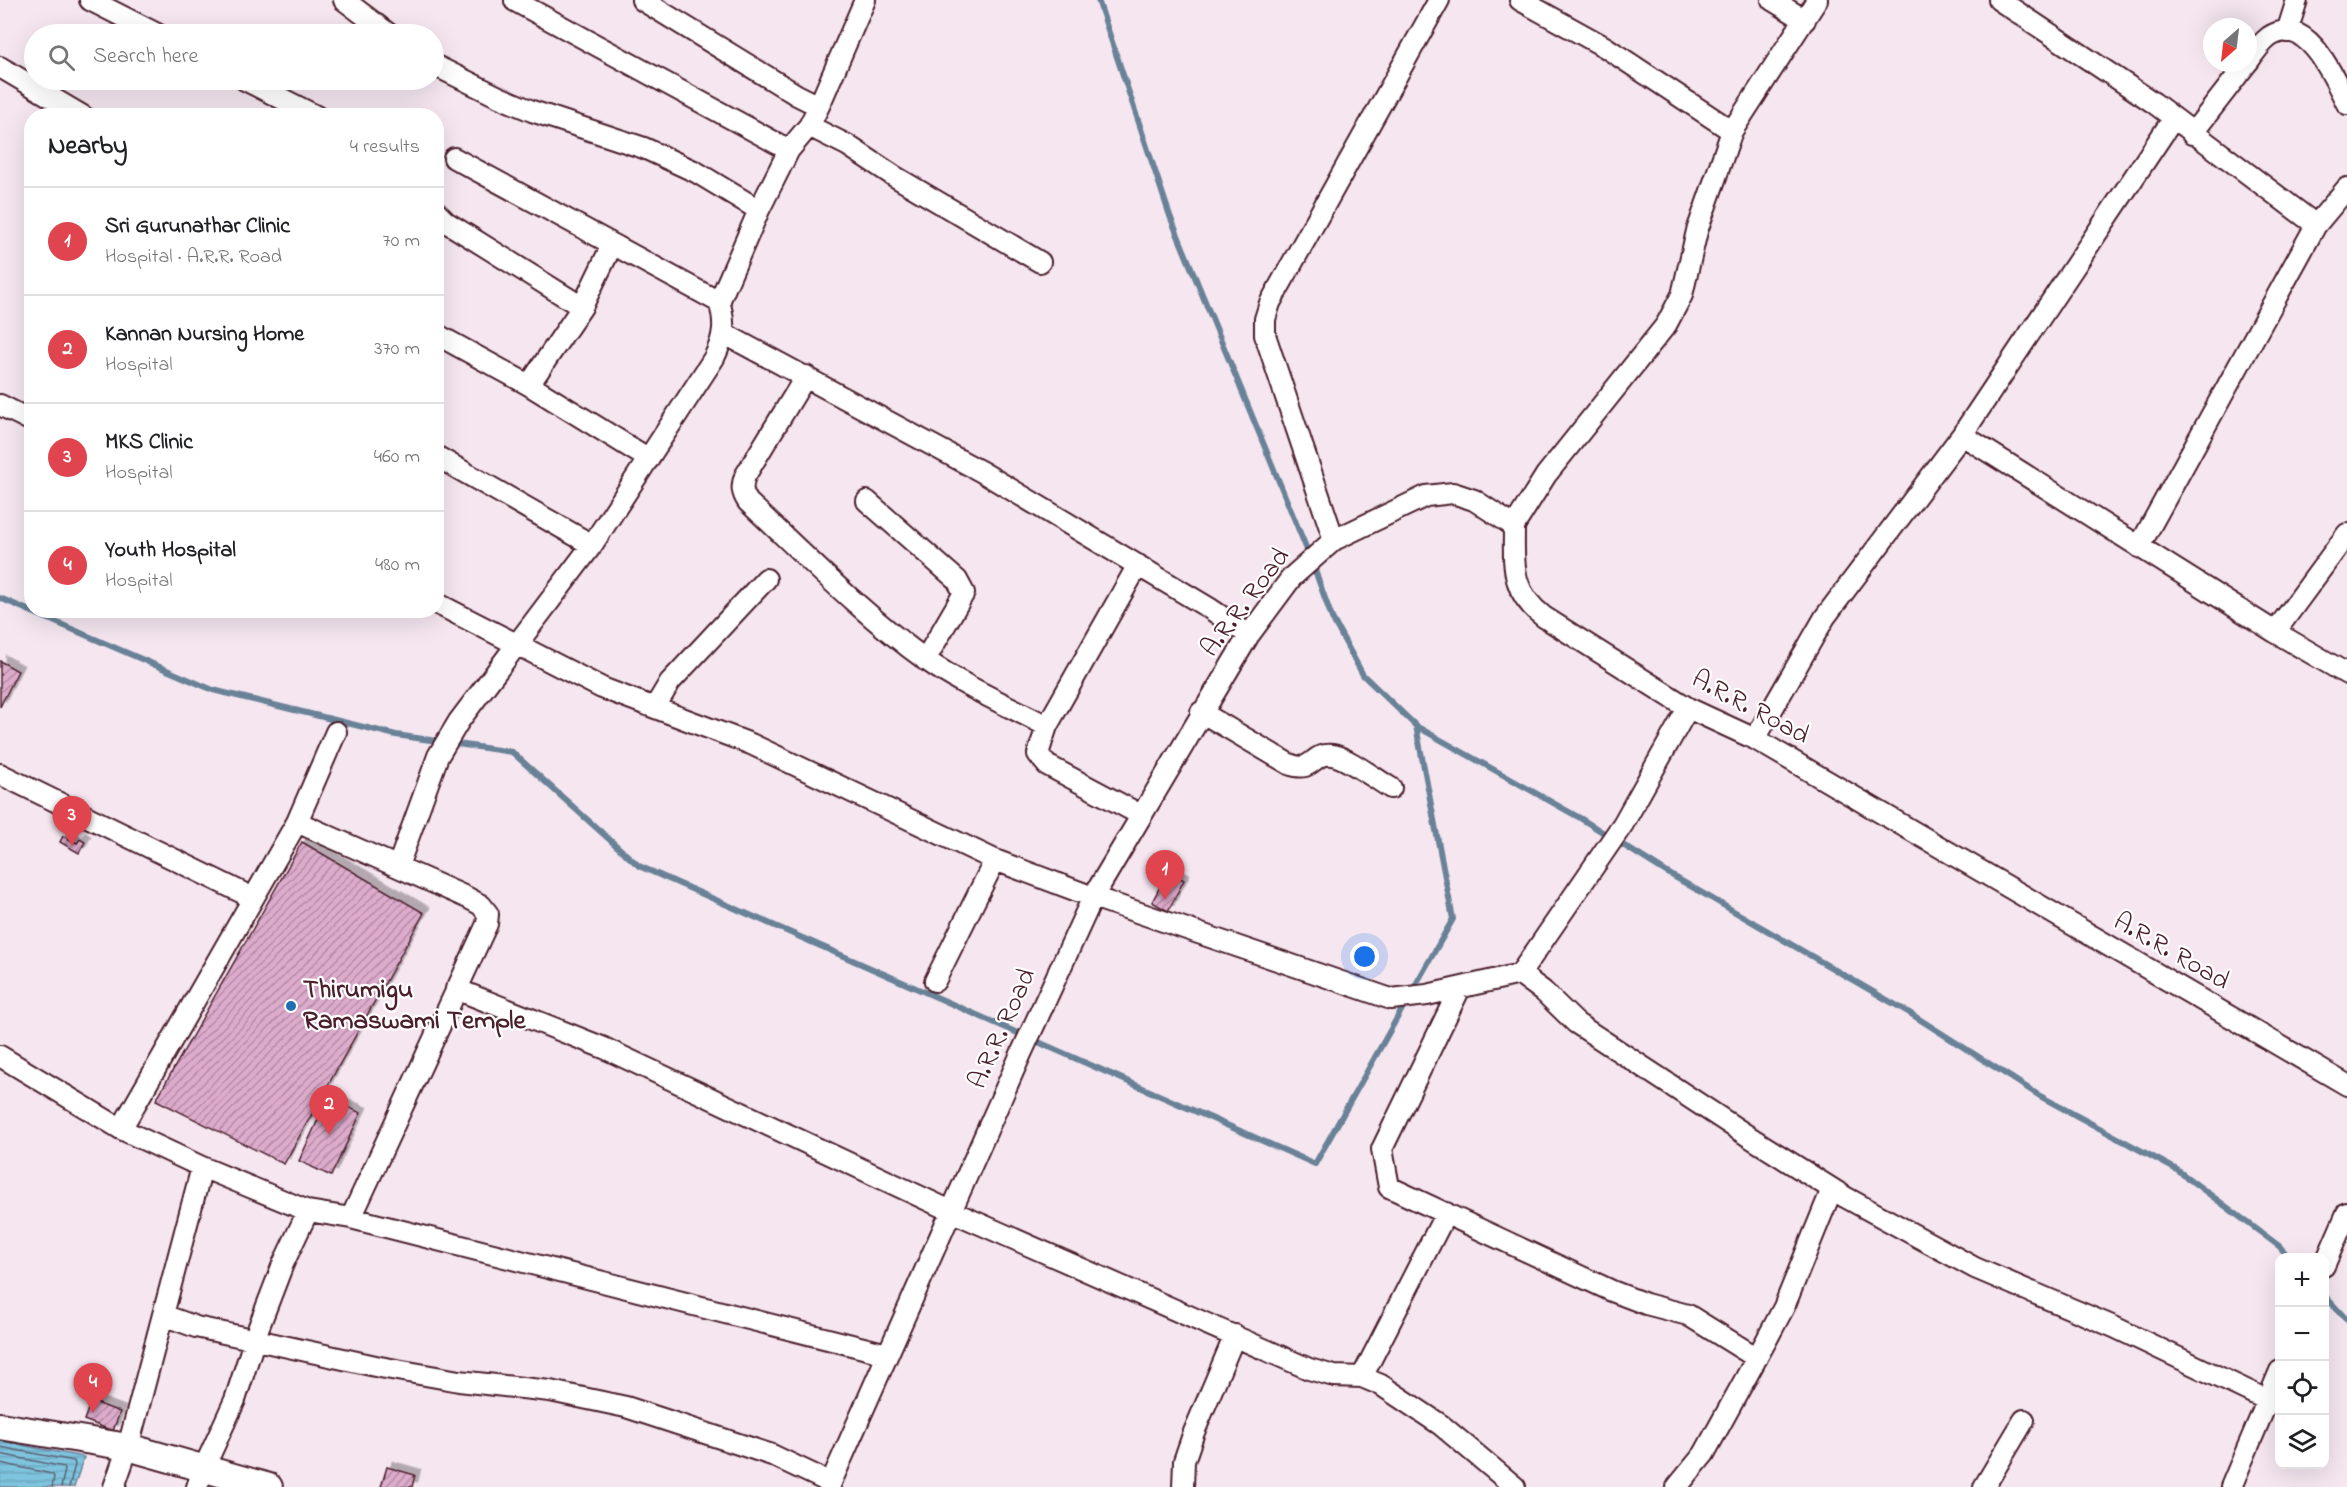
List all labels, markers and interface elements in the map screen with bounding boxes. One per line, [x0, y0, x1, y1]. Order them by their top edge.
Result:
north arrow [2203, 18, 2257, 72]
search box [24, 24, 444, 90]
icon: search [45, 41, 78, 74]
text: Search here [93, 41, 198, 73]
text: Nearby [48, 128, 127, 166]
text: 4 results [350, 133, 420, 162]
text: Sri Gurunathar Clinic [105, 211, 290, 243]
text: 1 [64, 227, 71, 256]
text: 70 m [383, 227, 420, 256]
text: Hospital · A.R.R. Road [105, 243, 282, 272]
text: Kannan Nursing Home [105, 319, 304, 351]
text: 2 [63, 335, 72, 364]
text: 370 m [374, 335, 420, 364]
text: Hospital [105, 351, 173, 380]
text: MKS Clinic [105, 427, 193, 459]
text: 3 [63, 443, 72, 472]
text: 460 m [374, 443, 420, 472]
text: Hospital [105, 459, 173, 488]
text: Youth Hospital [105, 535, 236, 567]
street label: A.R.R. Road [1192, 540, 1300, 666]
text: 4 [63, 551, 72, 580]
text: 480 m [375, 551, 420, 580]
text: Hospital [105, 567, 173, 596]
street label: A.R.R. Road [1684, 661, 1816, 755]
pin: 3 [52, 796, 92, 846]
pin: 1 [1146, 850, 1184, 900]
street label: A.R.R. Road [2106, 903, 2236, 1001]
your location [1350, 942, 1379, 971]
street label: A.R.R. Road [959, 962, 1047, 1096]
place label: Thirumigu Ramaswami Temple [303, 971, 527, 1041]
marker: Thirumigu Ramaswami Temple [284, 999, 298, 1013]
pin: 2 [310, 1086, 348, 1135]
map controls [2275, 1253, 2329, 1469]
button: + [2275, 1253, 2329, 1307]
button: − [2275, 1307, 2329, 1361]
button: locate [2275, 1361, 2329, 1415]
pin: 4 [74, 1364, 112, 1413]
button: layers [2275, 1415, 2329, 1469]

